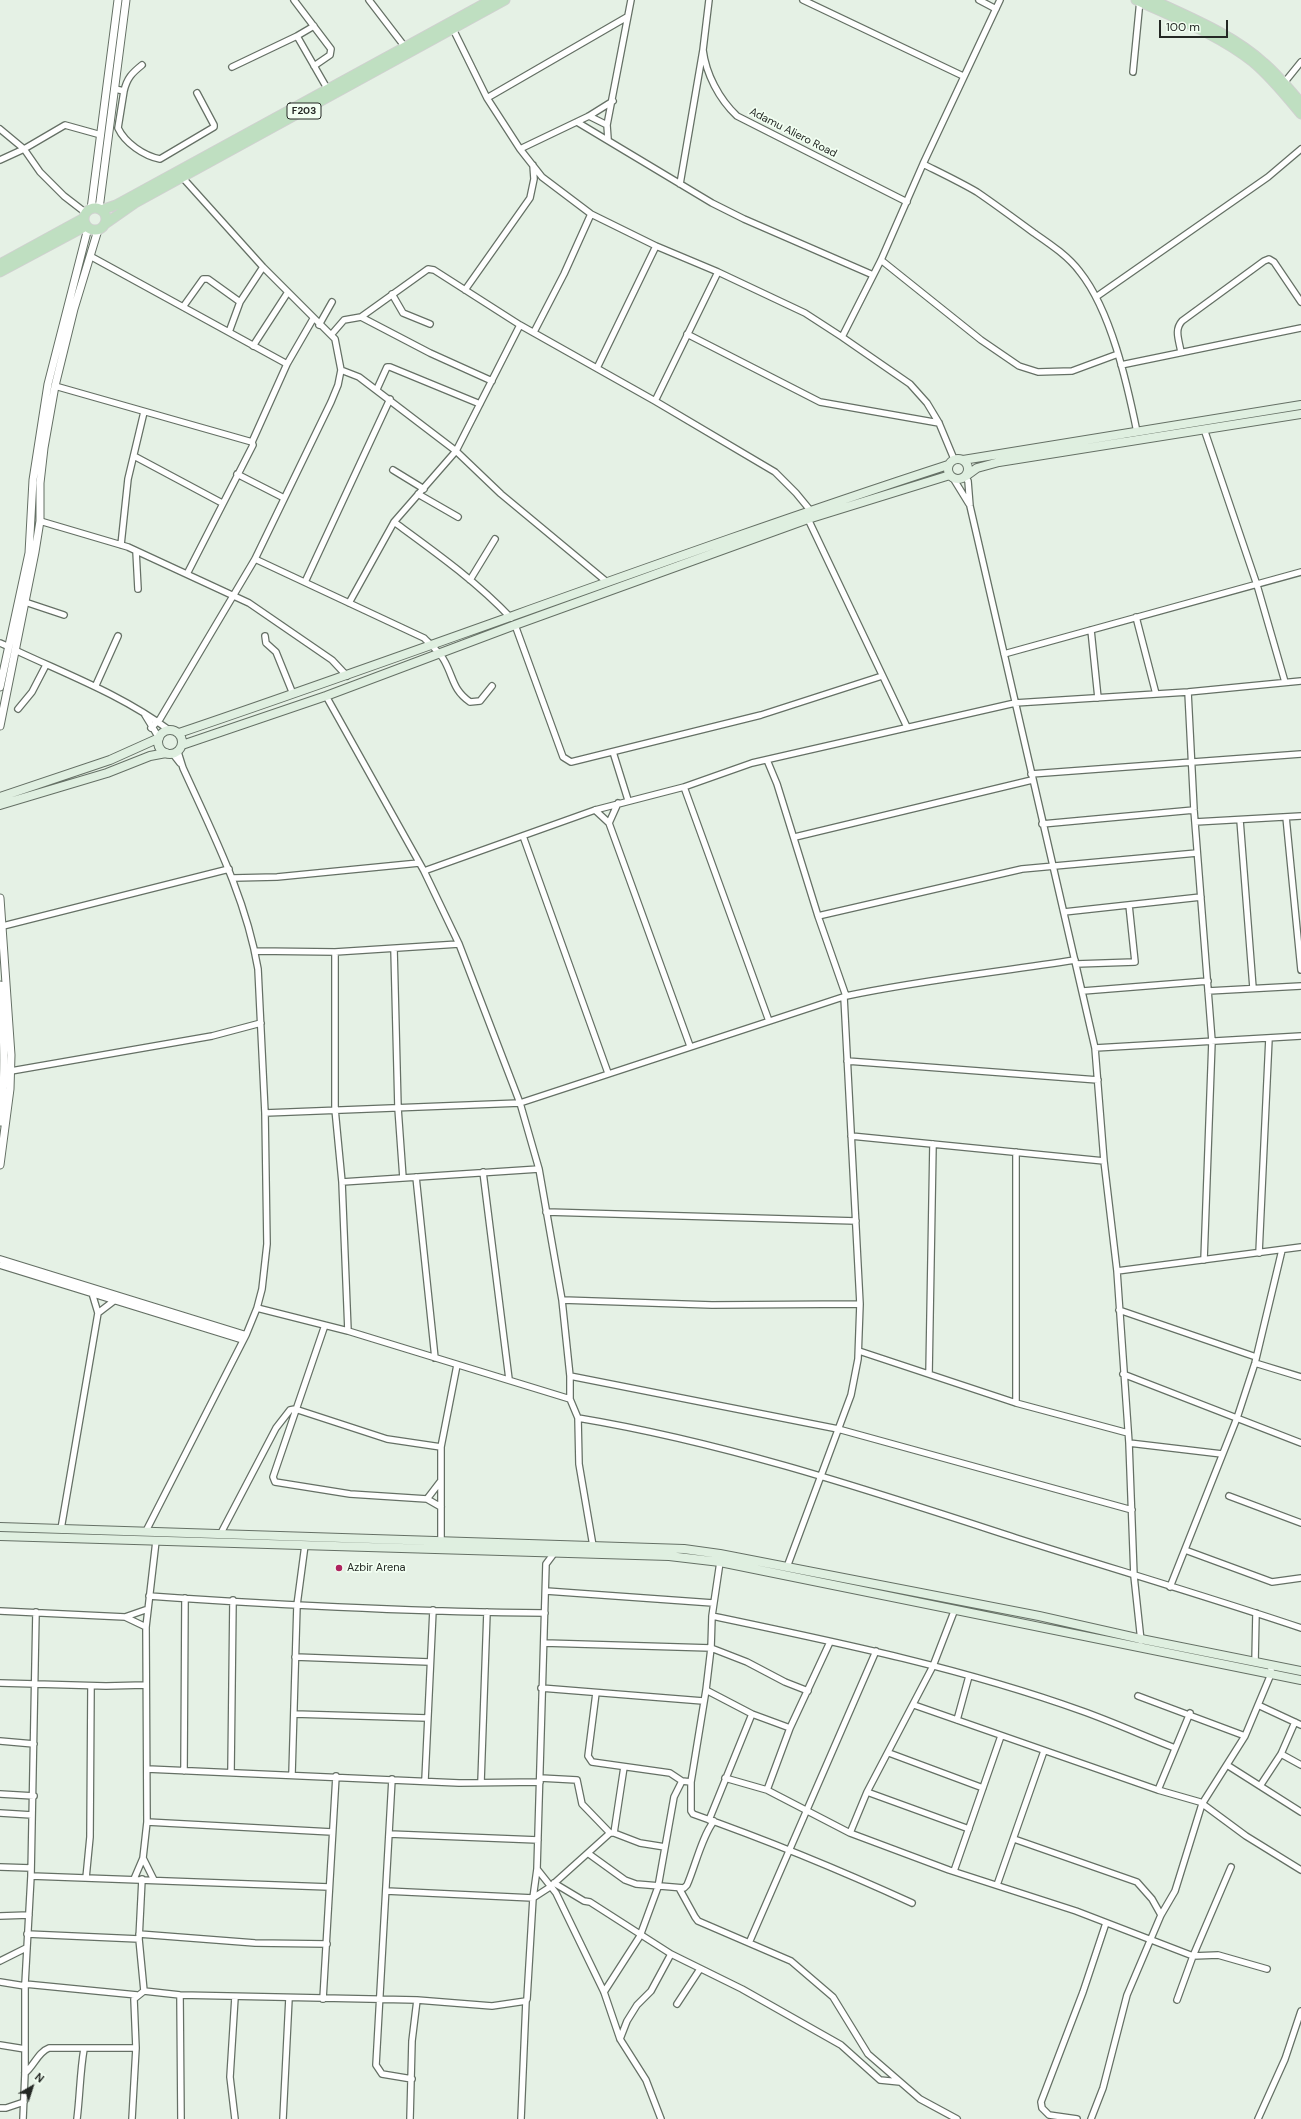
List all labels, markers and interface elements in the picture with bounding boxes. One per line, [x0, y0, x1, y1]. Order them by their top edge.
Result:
scale bar [1161, 12, 1230, 38]
text: 100 m [1166, 19, 1200, 35]
road number: F203 [287, 103, 321, 119]
street label: Adamu Aliero Road [747, 105, 839, 161]
place label: Azbir Arena [347, 1561, 406, 1575]
marker: Azbir Arena [334, 1563, 344, 1573]
north arrow [12, 2067, 52, 2107]
text: N [32, 2070, 47, 2086]

